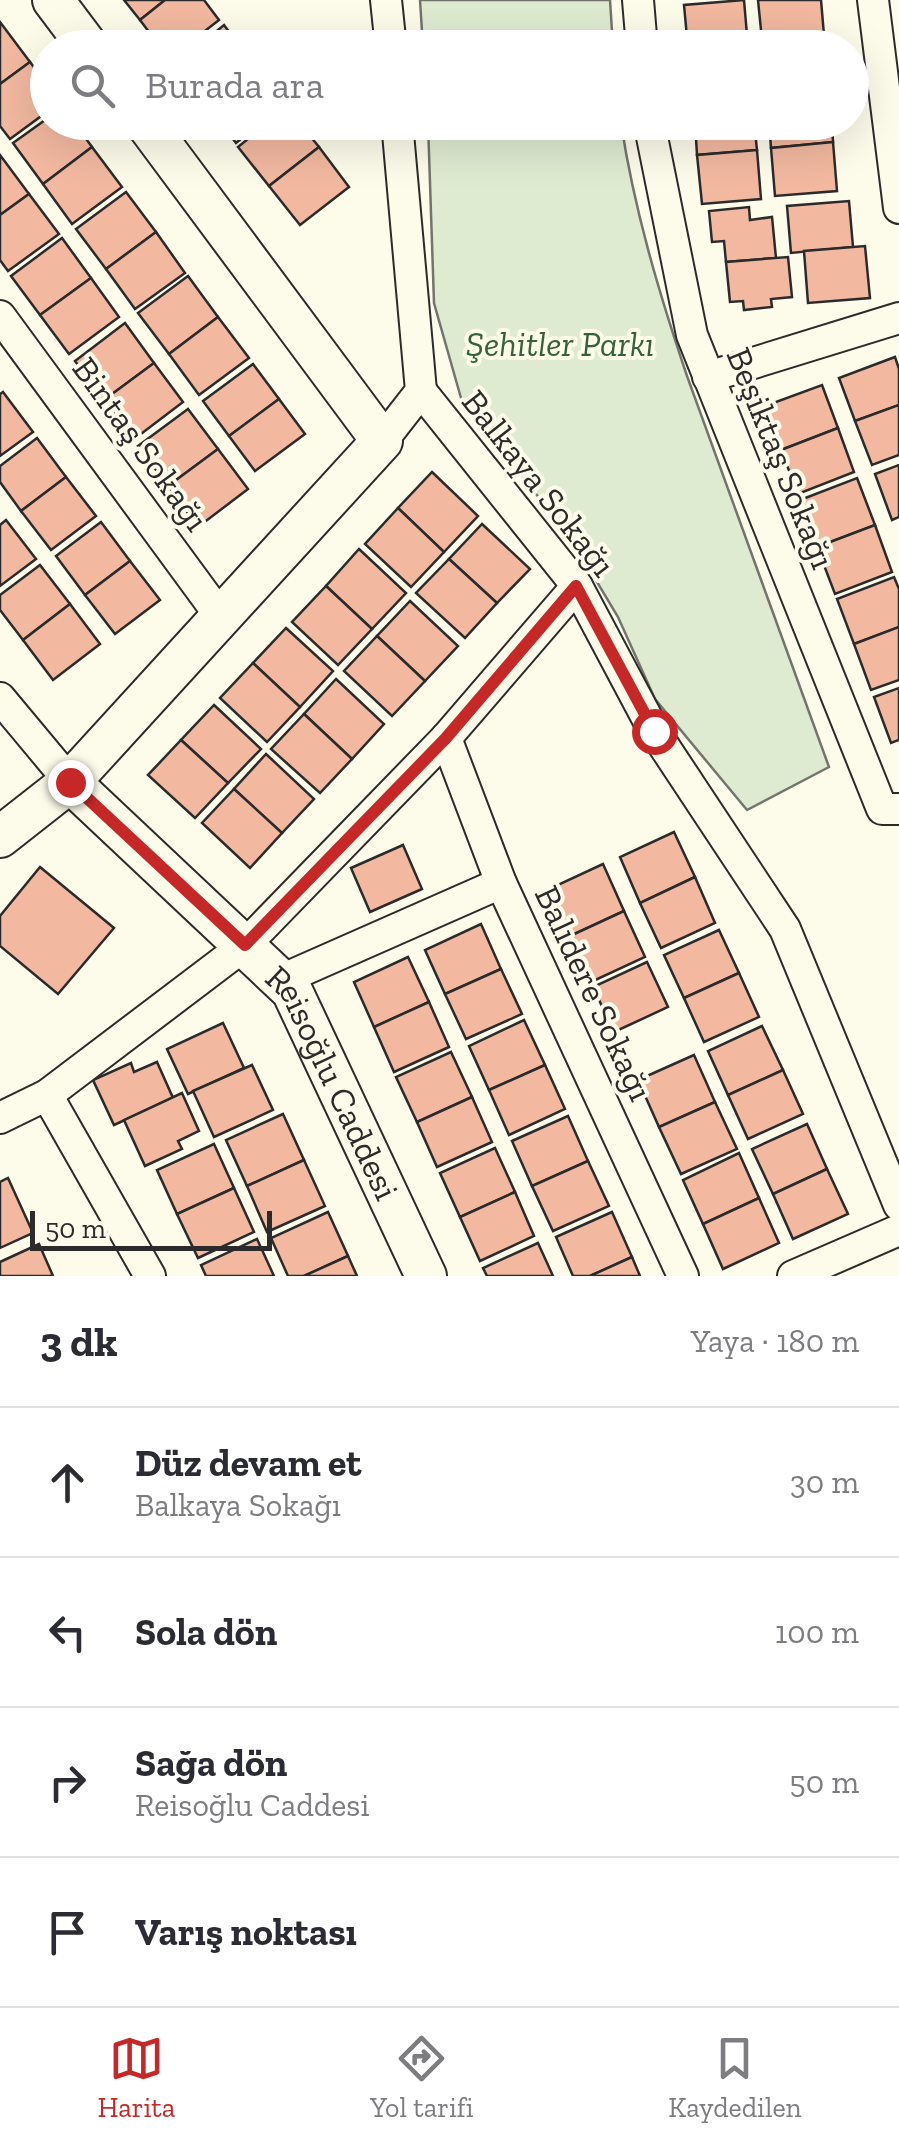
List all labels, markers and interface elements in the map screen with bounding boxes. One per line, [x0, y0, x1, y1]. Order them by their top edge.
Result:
search box [30, 30, 869, 140]
icon: search [65, 58, 120, 113]
text: Burada ara [145, 62, 324, 108]
park label: Şehitler Parkı [466, 323, 654, 365]
street label: Beşiktaş Sokağı [718, 341, 845, 575]
street label: Bintaş Sokağı [64, 349, 218, 539]
street label: Balkaya Sokağı [453, 381, 625, 585]
route start [632, 709, 678, 755]
route end [48, 760, 94, 806]
street label: Balıdere Sokağı [526, 879, 662, 1107]
street label: Reisoğlu Caddesi [257, 956, 408, 1207]
scale bar [30, 1206, 272, 1250]
text: 50 m [45, 1212, 106, 1245]
text: 3 dk [40, 1316, 117, 1367]
text: Yaya · 180 m [691, 1322, 859, 1360]
text: Düz devam et [135, 1440, 361, 1486]
icon: ahead [40, 1455, 95, 1510]
text: 30 m [790, 1463, 859, 1501]
text: Balkaya Sokağı [135, 1486, 341, 1524]
icon: left [40, 1605, 95, 1660]
text: Sola dön [135, 1609, 277, 1655]
text: 100 m [775, 1613, 859, 1651]
text: Sağa dön [135, 1740, 287, 1786]
icon: right [40, 1755, 95, 1810]
text: 50 m [789, 1763, 859, 1801]
text: Reisoğlu Caddesi [135, 1786, 369, 1824]
icon: arrive [40, 1905, 95, 1960]
text: Varış noktası [135, 1909, 357, 1955]
tab: Harita [97, 2031, 175, 2124]
tab: Yol tarifi [370, 2031, 474, 2124]
tab: Kaydedilen [668, 2031, 802, 2124]

